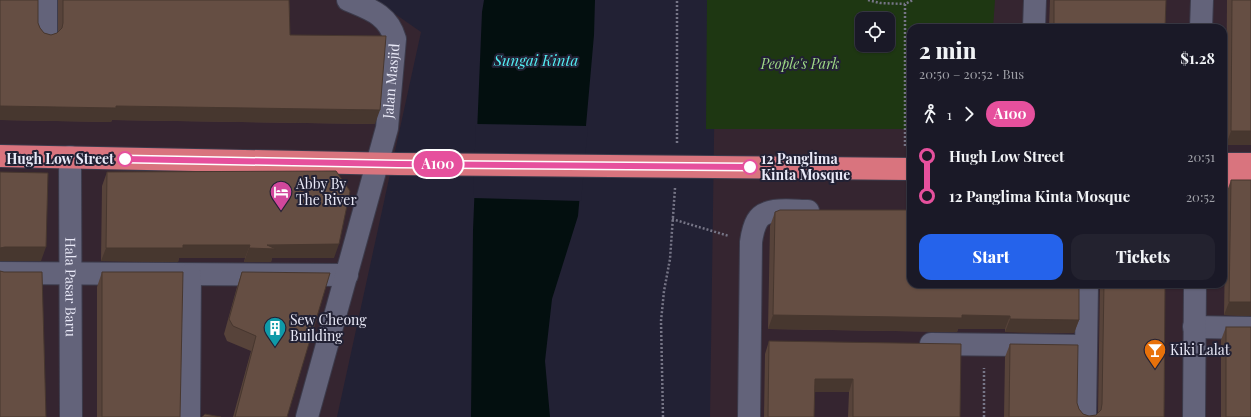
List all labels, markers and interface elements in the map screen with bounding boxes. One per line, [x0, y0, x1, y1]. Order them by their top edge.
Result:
map controls [855, 12, 895, 52]
button: locate [855, 12, 895, 52]
text: 2 min [919, 35, 976, 65]
street label: Jalan Masjid [378, 43, 404, 120]
text: $1.28 [1180, 48, 1215, 68]
water label: Sungai Kinta [493, 50, 578, 70]
park label: People's Park [760, 54, 839, 73]
text: 20:50 – 20:52 · Bus [919, 65, 1024, 82]
icon: walk [919, 103, 941, 125]
icon: forward [958, 103, 980, 125]
text: A100 [994, 104, 1027, 123]
text: 1 [947, 106, 952, 123]
text: Hugh Low Street [949, 146, 1064, 166]
text: 20:51 [1187, 148, 1215, 165]
place label: Hugh Low Street [6, 149, 114, 168]
place label: 12 Panglima Kinta Mosque [761, 149, 850, 184]
marker: Hugh Low Street [117, 151, 133, 167]
line badge: A100 [410, 151, 466, 177]
text: A100 [422, 154, 454, 173]
marker: 12 Panglima Kinta Mosque [742, 159, 758, 175]
place label: Abby By The River [295, 174, 357, 209]
hotel icon: Abby By The River [268, 179, 294, 212]
text: 12 Panglima Kinta Mosque [949, 186, 1130, 206]
text: 20:52 [1186, 188, 1215, 205]
button: Start [919, 234, 1063, 280]
button: Tickets [1071, 234, 1215, 280]
street label: Hala Pasar Baru [61, 237, 81, 337]
place label: Sew Cheong Building [290, 310, 367, 345]
building icon: Sew Cheong Building [262, 315, 288, 348]
bar icon: Kiki Lalat [1142, 337, 1168, 370]
place label: Kiki Lalat [1170, 340, 1231, 359]

